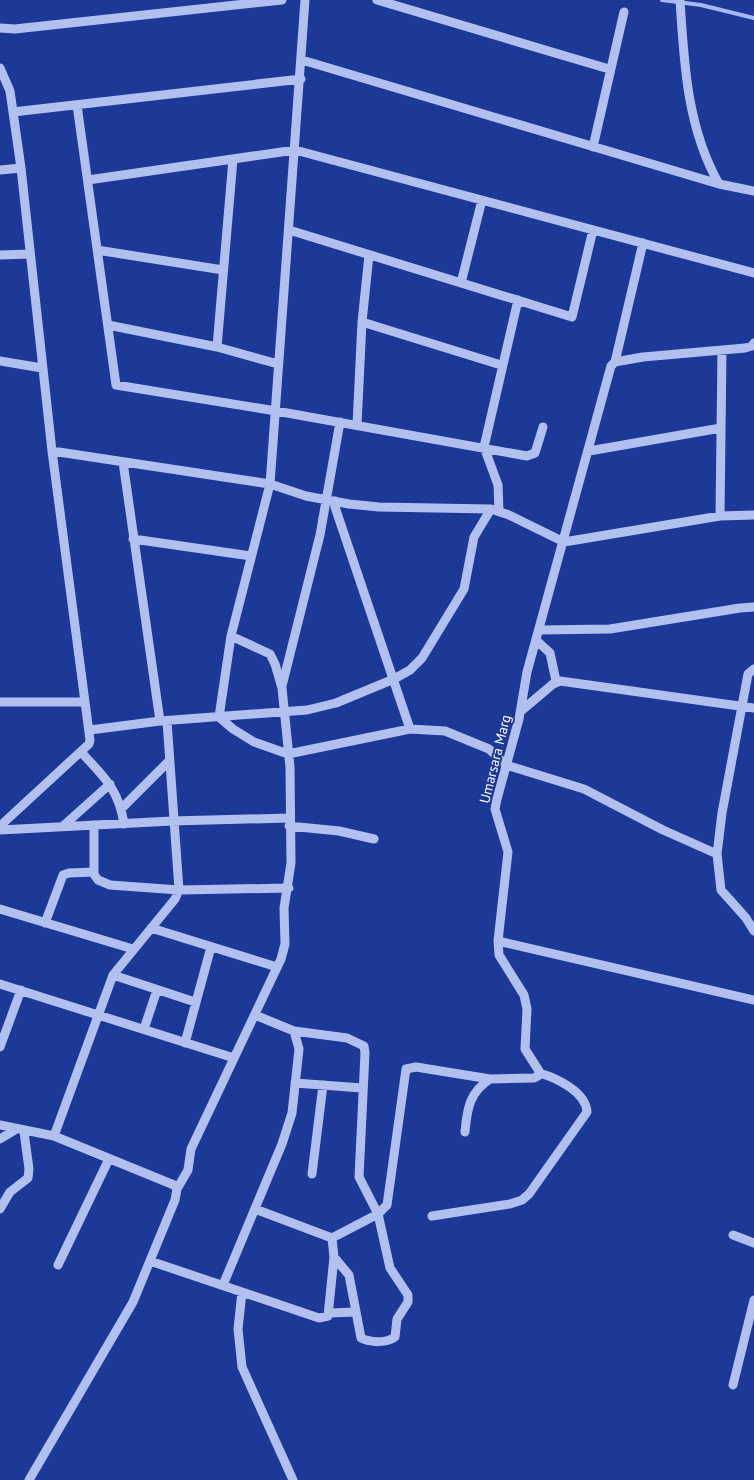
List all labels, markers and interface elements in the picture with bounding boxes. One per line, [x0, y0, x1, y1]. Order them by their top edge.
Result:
street label: Umarsara Marg [475, 713, 515, 805]

